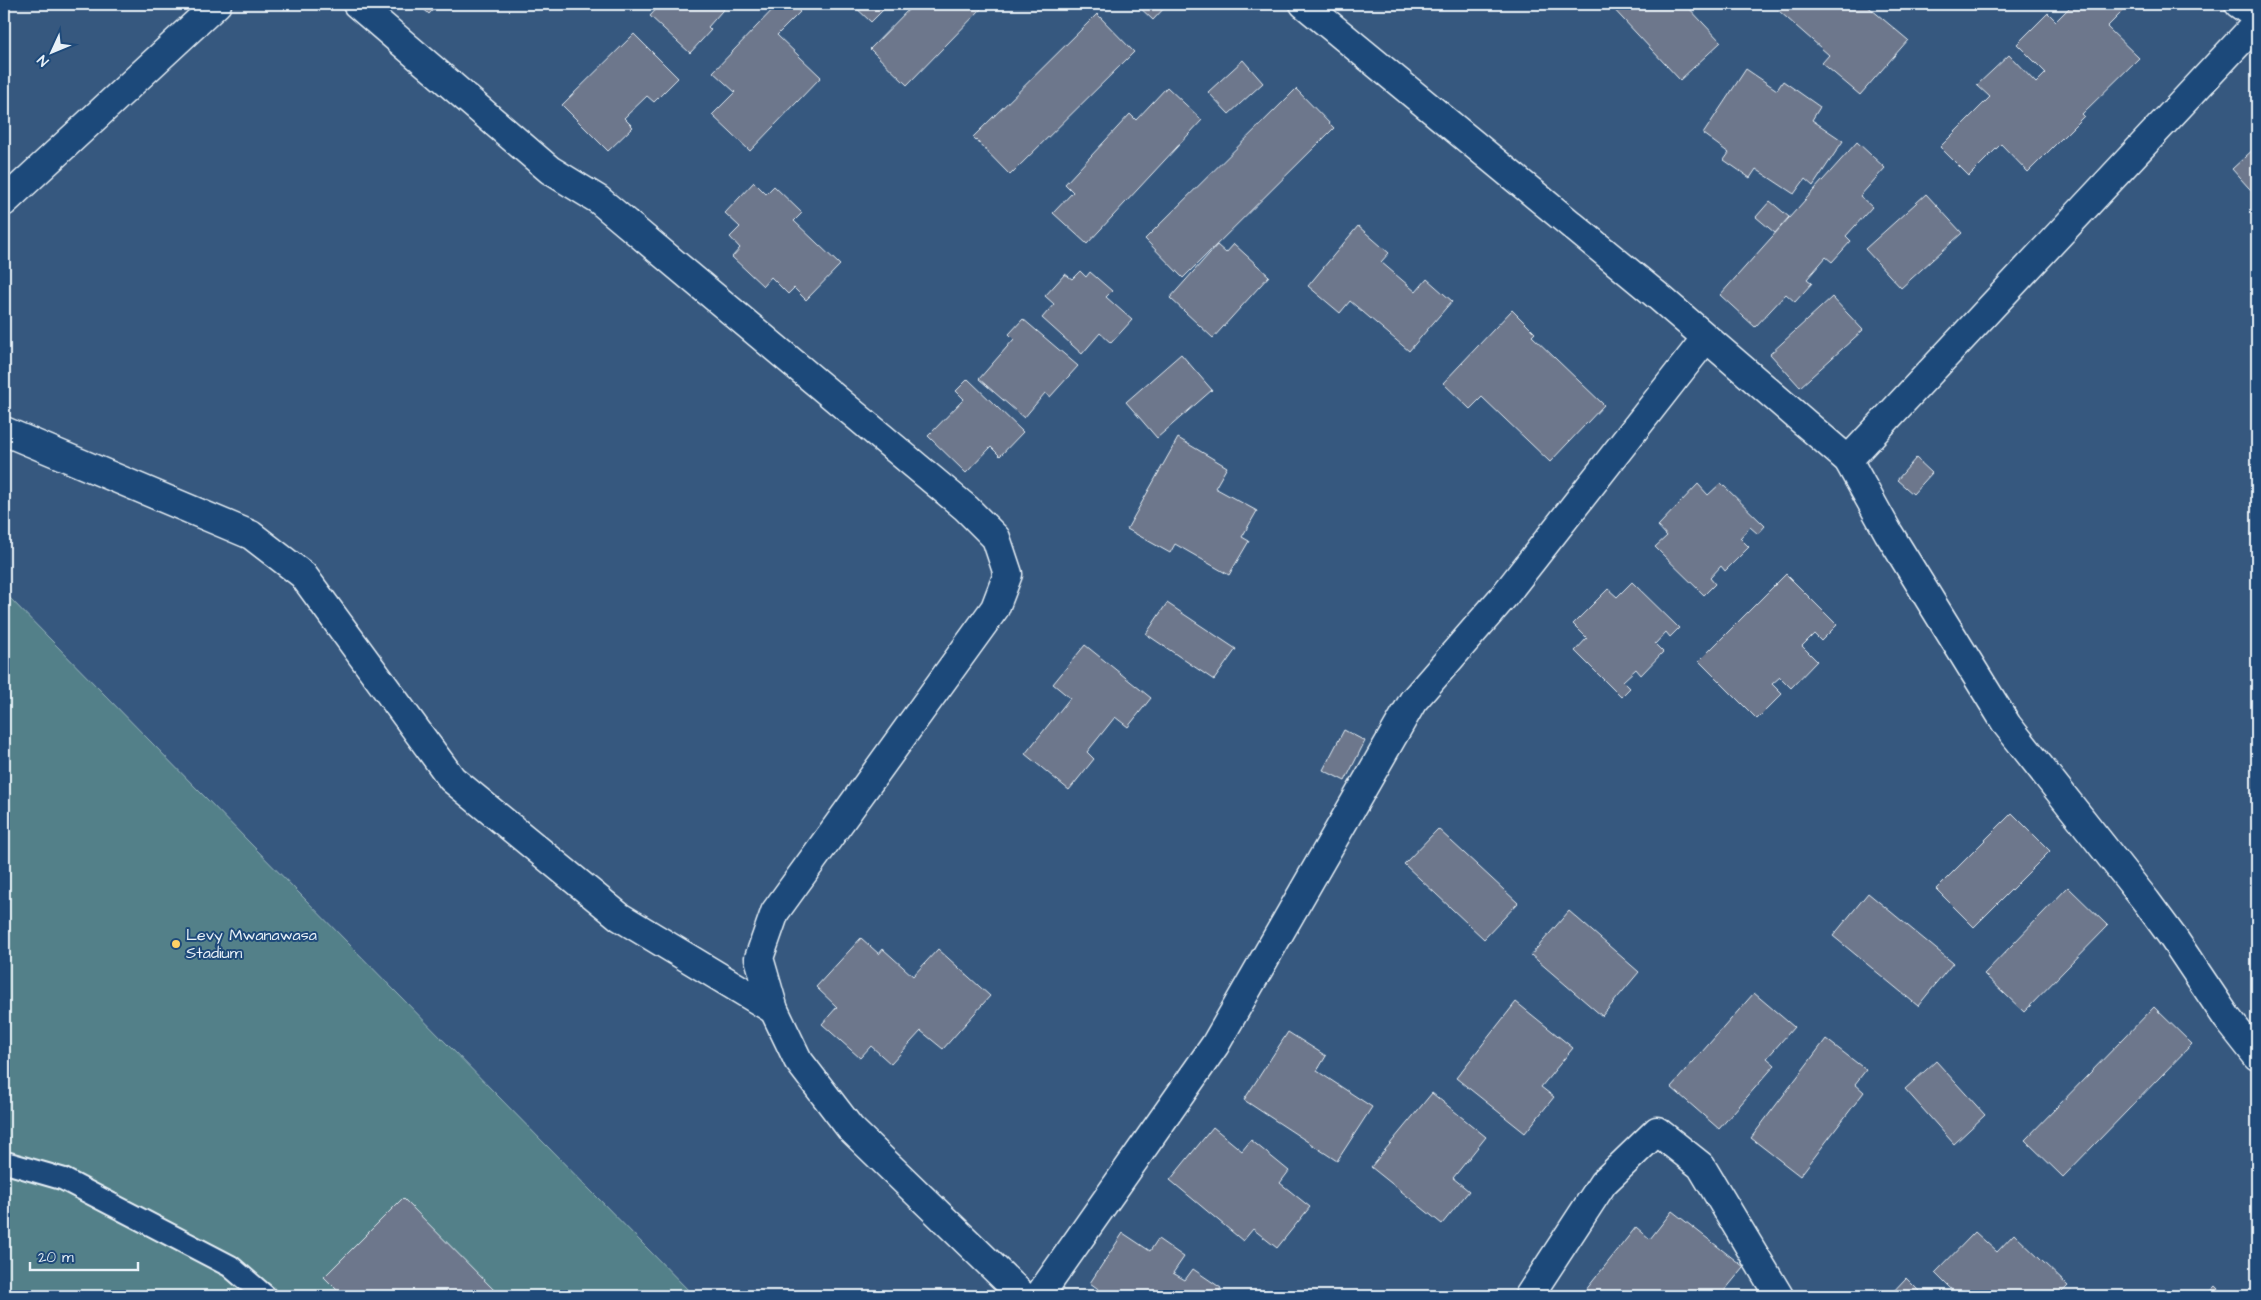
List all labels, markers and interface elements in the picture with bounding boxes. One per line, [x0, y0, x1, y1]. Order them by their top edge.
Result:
north arrow [28, 28, 78, 78]
text: N [33, 50, 54, 70]
place label: Levy Mwanawasa Stadium [186, 924, 317, 964]
marker: Levy Mwanawasa Stadium [170, 938, 182, 950]
scale bar [30, 1240, 138, 1272]
text: 20 m [38, 1247, 74, 1268]

